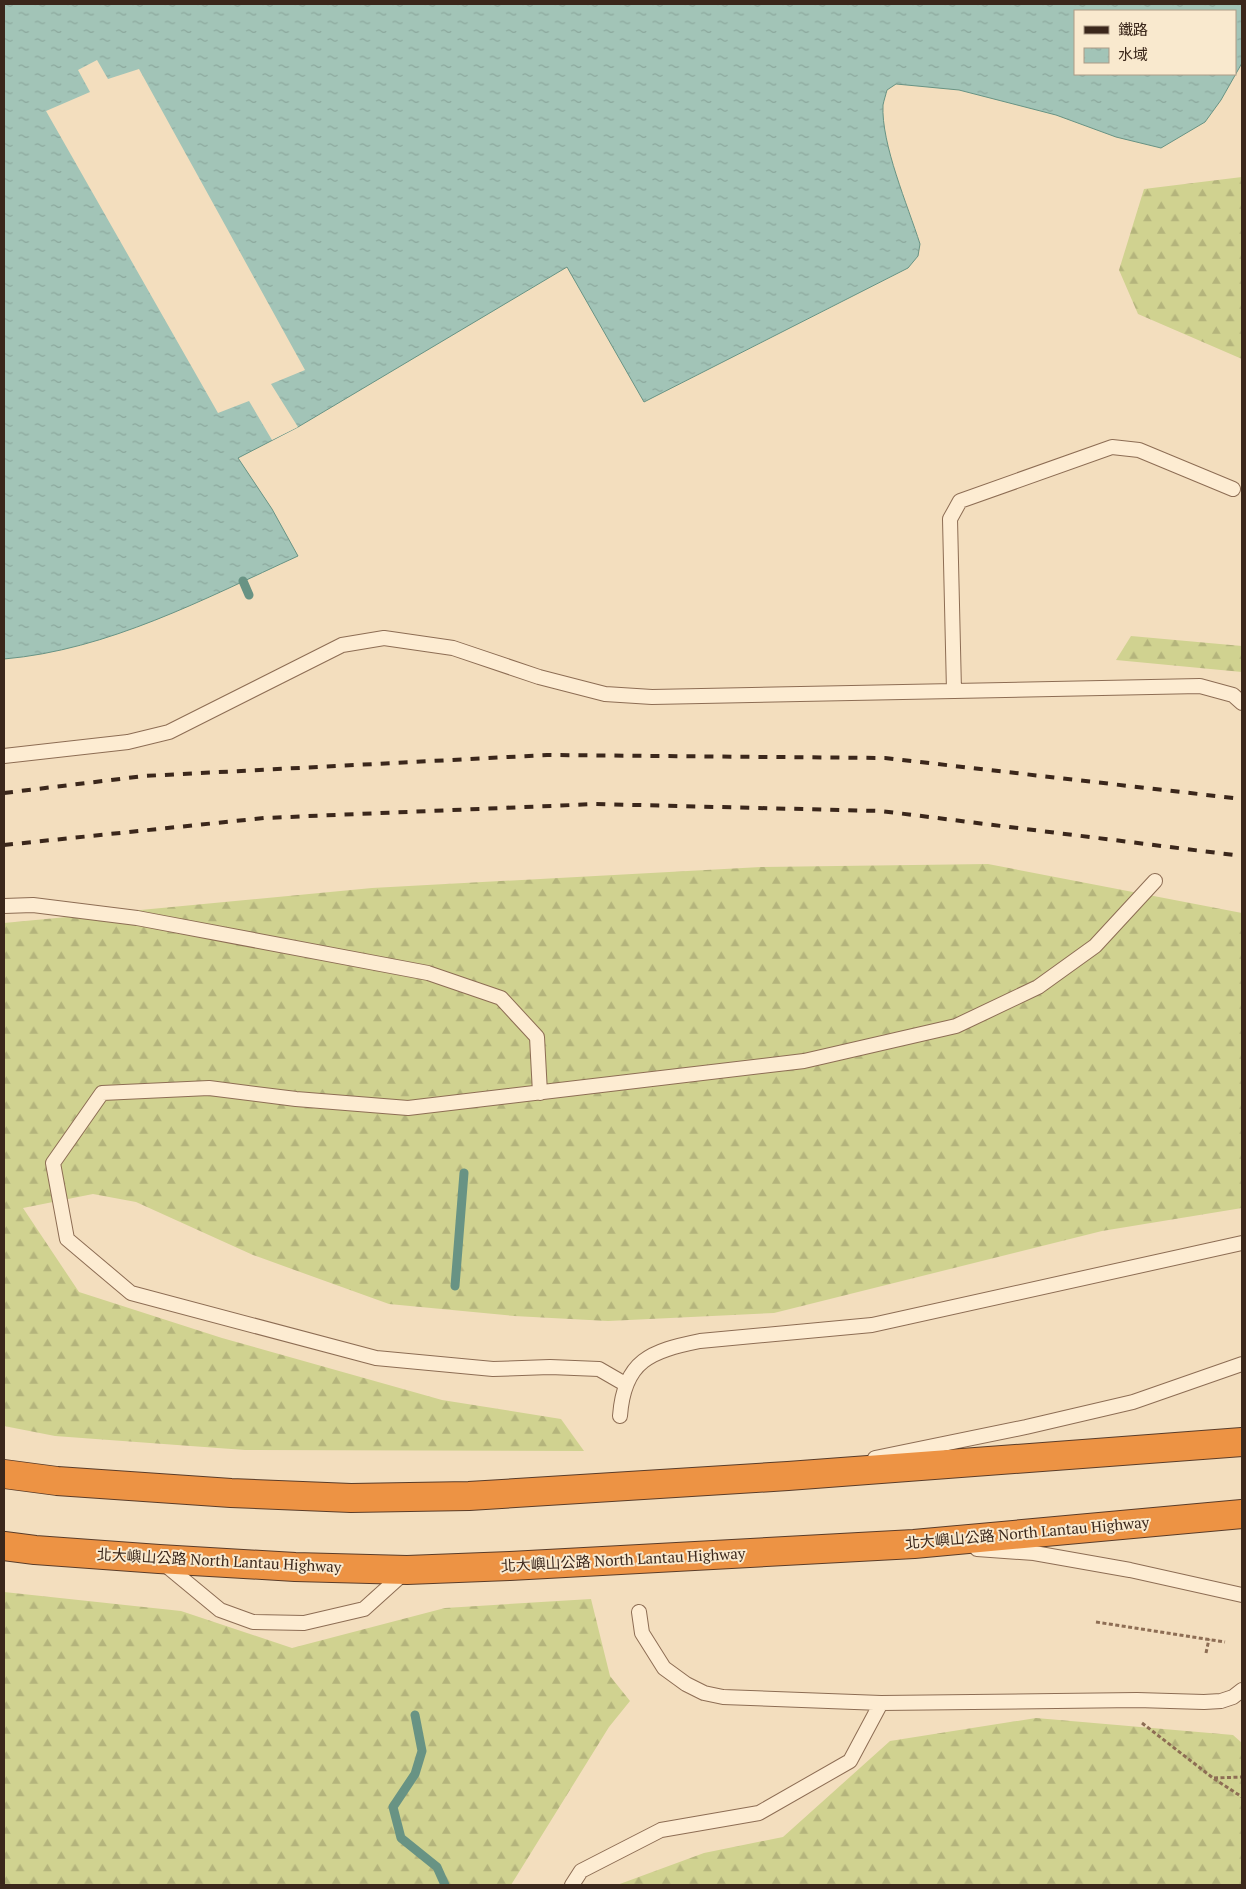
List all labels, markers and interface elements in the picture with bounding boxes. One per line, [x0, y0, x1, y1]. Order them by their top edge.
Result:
legend [1074, 10, 1236, 75]
text: 鐵路 [1118, 19, 1148, 39]
text: 水域 [1118, 44, 1148, 64]
street label: 北大嶼山公路 North Lantau Highway [904, 1511, 1150, 1553]
street label: 北大嶼山公路 North Lantau Highway [500, 1543, 746, 1575]
street label: 北大嶼山公路 North Lantau Highway [96, 1544, 342, 1576]

